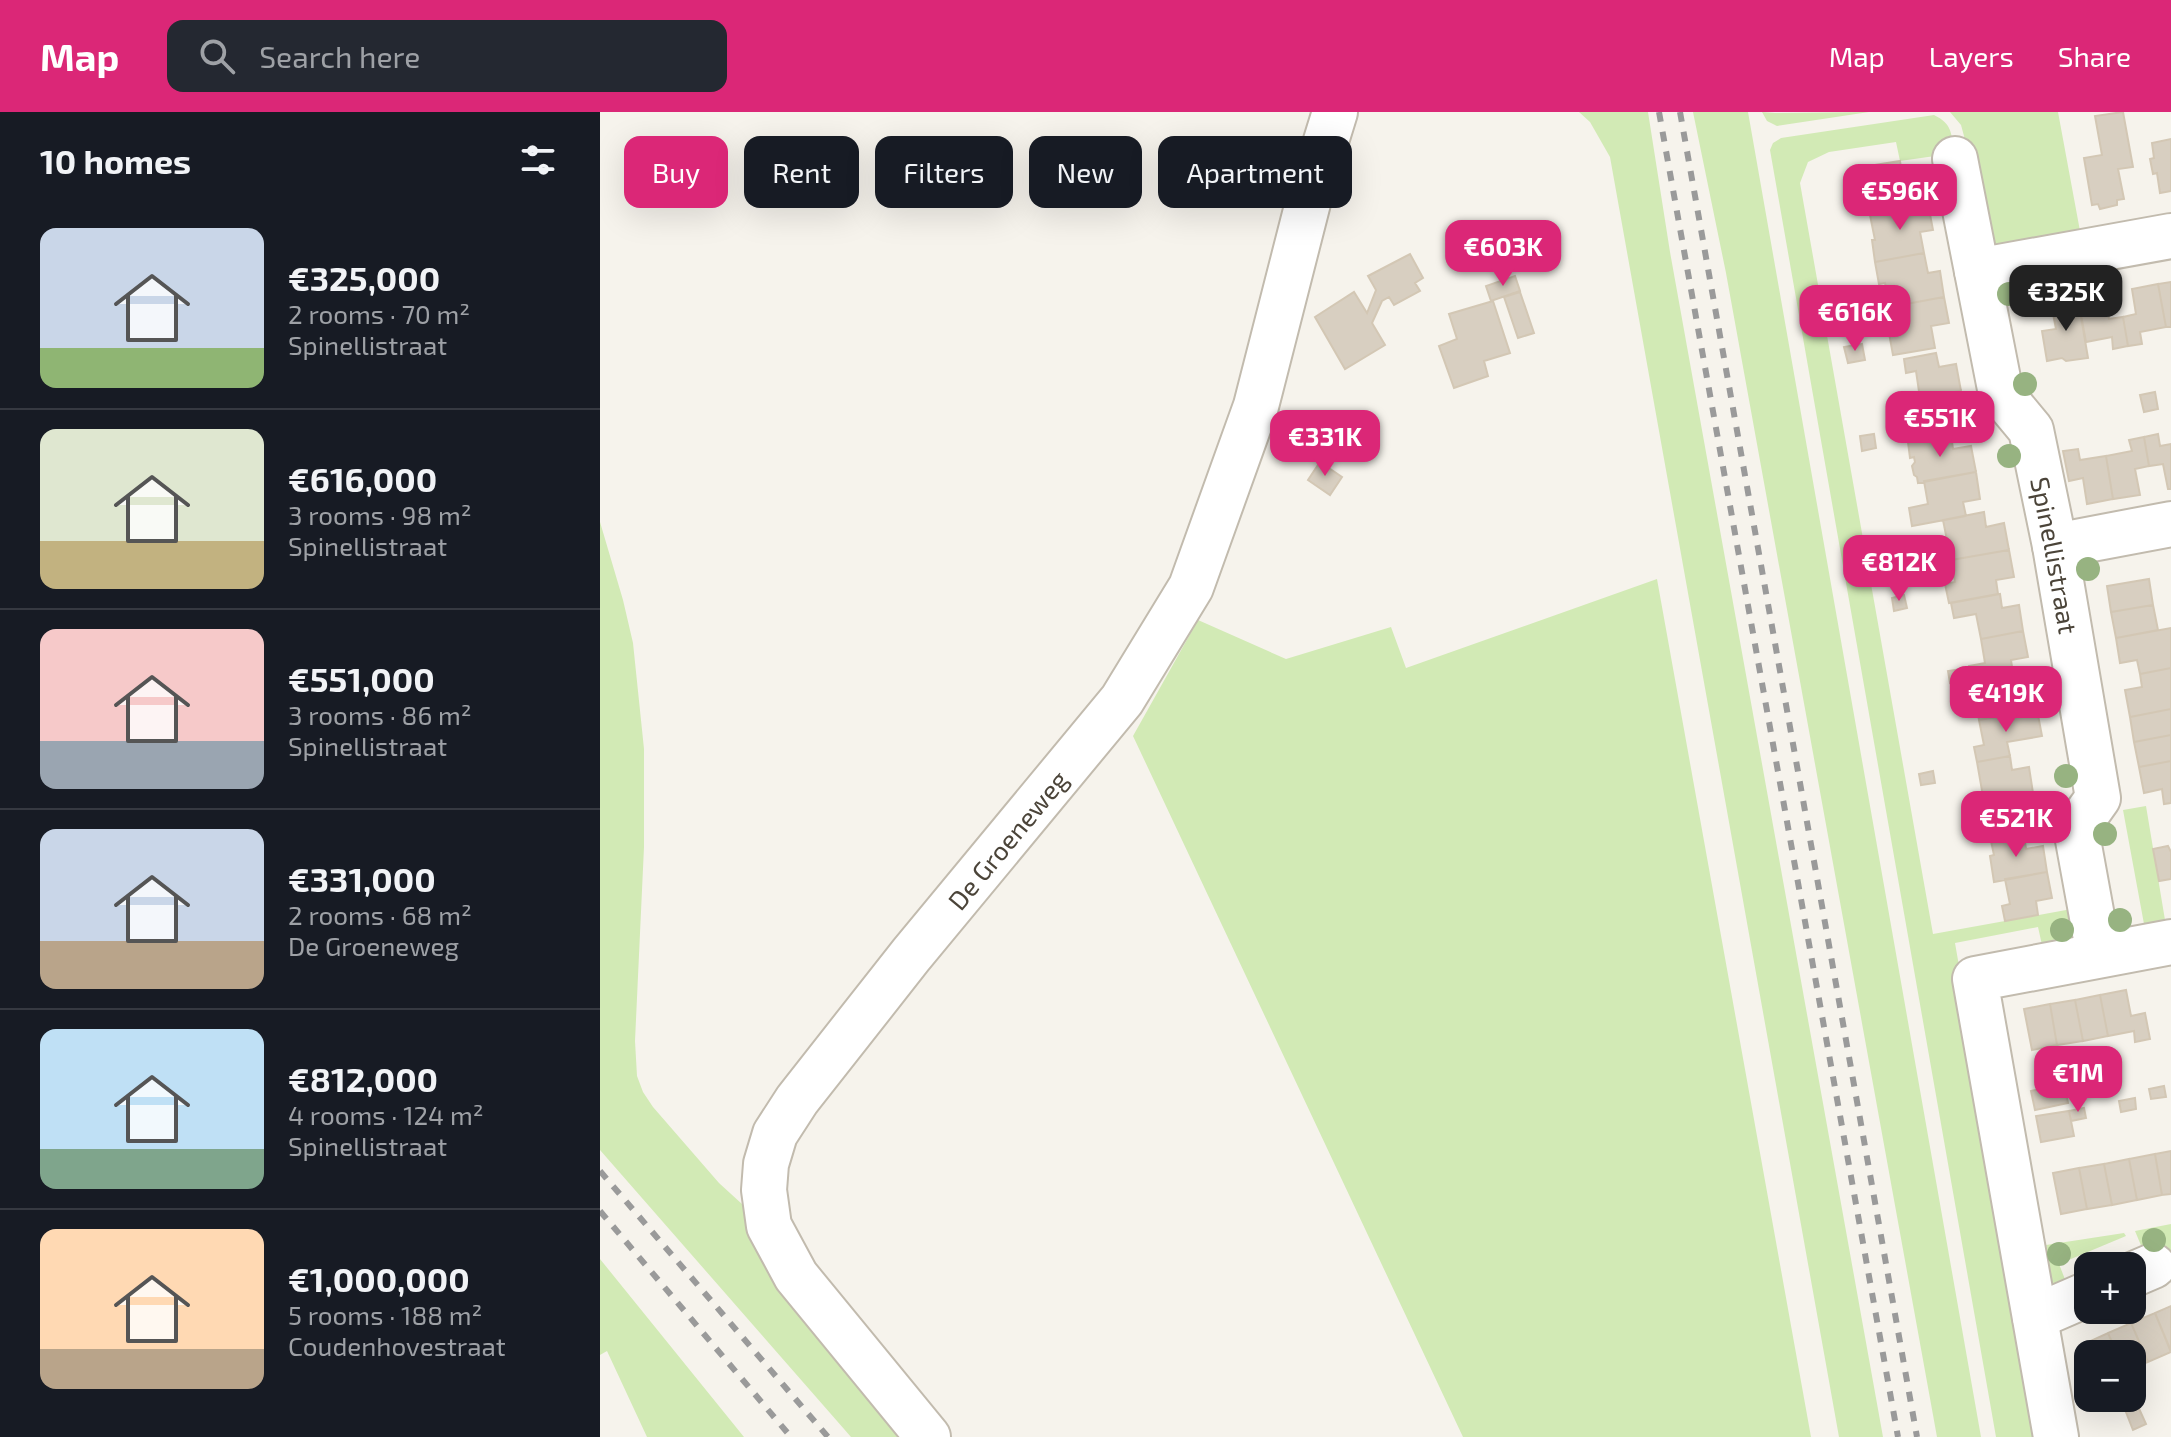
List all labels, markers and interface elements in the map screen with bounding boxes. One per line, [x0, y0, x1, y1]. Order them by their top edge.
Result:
search box [167, 20, 727, 92]
text: Map [40, 33, 119, 79]
icon: search [195, 34, 239, 78]
text: Search here [259, 38, 420, 74]
text: Map [1829, 39, 1885, 73]
text: Layers [1929, 39, 2014, 73]
text: Share [2058, 39, 2131, 73]
chip: Buy [624, 136, 728, 208]
chip: Rent [744, 136, 859, 208]
chip: Filters [875, 136, 1013, 208]
chip: New [1029, 136, 1142, 208]
chip: Apartment [1158, 136, 1352, 208]
icon: filters [516, 138, 560, 182]
text: 10 homes [40, 140, 191, 181]
pin: €596K [1844, 164, 1956, 232]
text: €596K [1861, 174, 1939, 205]
pin: €603K [1447, 220, 1559, 288]
text: €603K [1463, 230, 1543, 261]
text: €325,000 [288, 257, 440, 298]
icon: home [104, 260, 200, 356]
pin: €325K [2010, 265, 2122, 333]
text: €325K [2027, 275, 2105, 306]
pin: €616K [1799, 285, 1911, 353]
text: €616K [1817, 295, 1893, 326]
text: 2 rooms · 70 m² [288, 298, 470, 329]
text: Spinellistraat [288, 329, 447, 360]
pin: €551K [1884, 391, 1996, 459]
text: €551K [1903, 401, 1977, 432]
pin: €331K [1269, 410, 1381, 478]
text: €331K [1288, 420, 1362, 451]
text: €616,000 [288, 458, 437, 499]
icon: home [104, 461, 200, 557]
street label: Spinellistraat [2026, 474, 2085, 636]
text: 3 rooms · 98 m² [288, 499, 472, 530]
text: Spinellistraat [288, 530, 447, 561]
pin: €812K [1843, 535, 1955, 603]
text: €812K [1861, 545, 1937, 576]
text: €551,000 [288, 658, 435, 699]
icon: home [104, 661, 200, 757]
pin: €419K [1950, 666, 2062, 734]
text: €419K [1968, 676, 2044, 707]
text: 3 rooms · 86 m² [288, 699, 472, 730]
text: Spinellistraat [288, 730, 447, 761]
street label: De Groeneweg [940, 763, 1073, 915]
pin: €521K [1960, 791, 2072, 859]
text: €521K [1979, 801, 2053, 832]
text: €331,000 [288, 858, 436, 899]
icon: home [104, 861, 200, 957]
text: 2 rooms · 68 m² [288, 899, 472, 930]
text: De Groeneweg [288, 930, 459, 961]
pin: €1M [2039, 1046, 2117, 1114]
text: €1M [2052, 1056, 2104, 1087]
text: €812,000 [288, 1058, 438, 1099]
icon: home [104, 1061, 200, 1157]
text: 4 rooms · 124 m² [288, 1099, 483, 1130]
text: Spinellistraat [288, 1130, 447, 1161]
map controls [2074, 1252, 2146, 1412]
button: + [2074, 1252, 2146, 1324]
text: €1,000,000 [288, 1258, 470, 1299]
icon: home [104, 1261, 200, 1357]
text: 5 rooms · 188 m² [288, 1299, 482, 1330]
text: Coudenhovestraat [288, 1330, 506, 1361]
button: − [2074, 1340, 2146, 1412]

